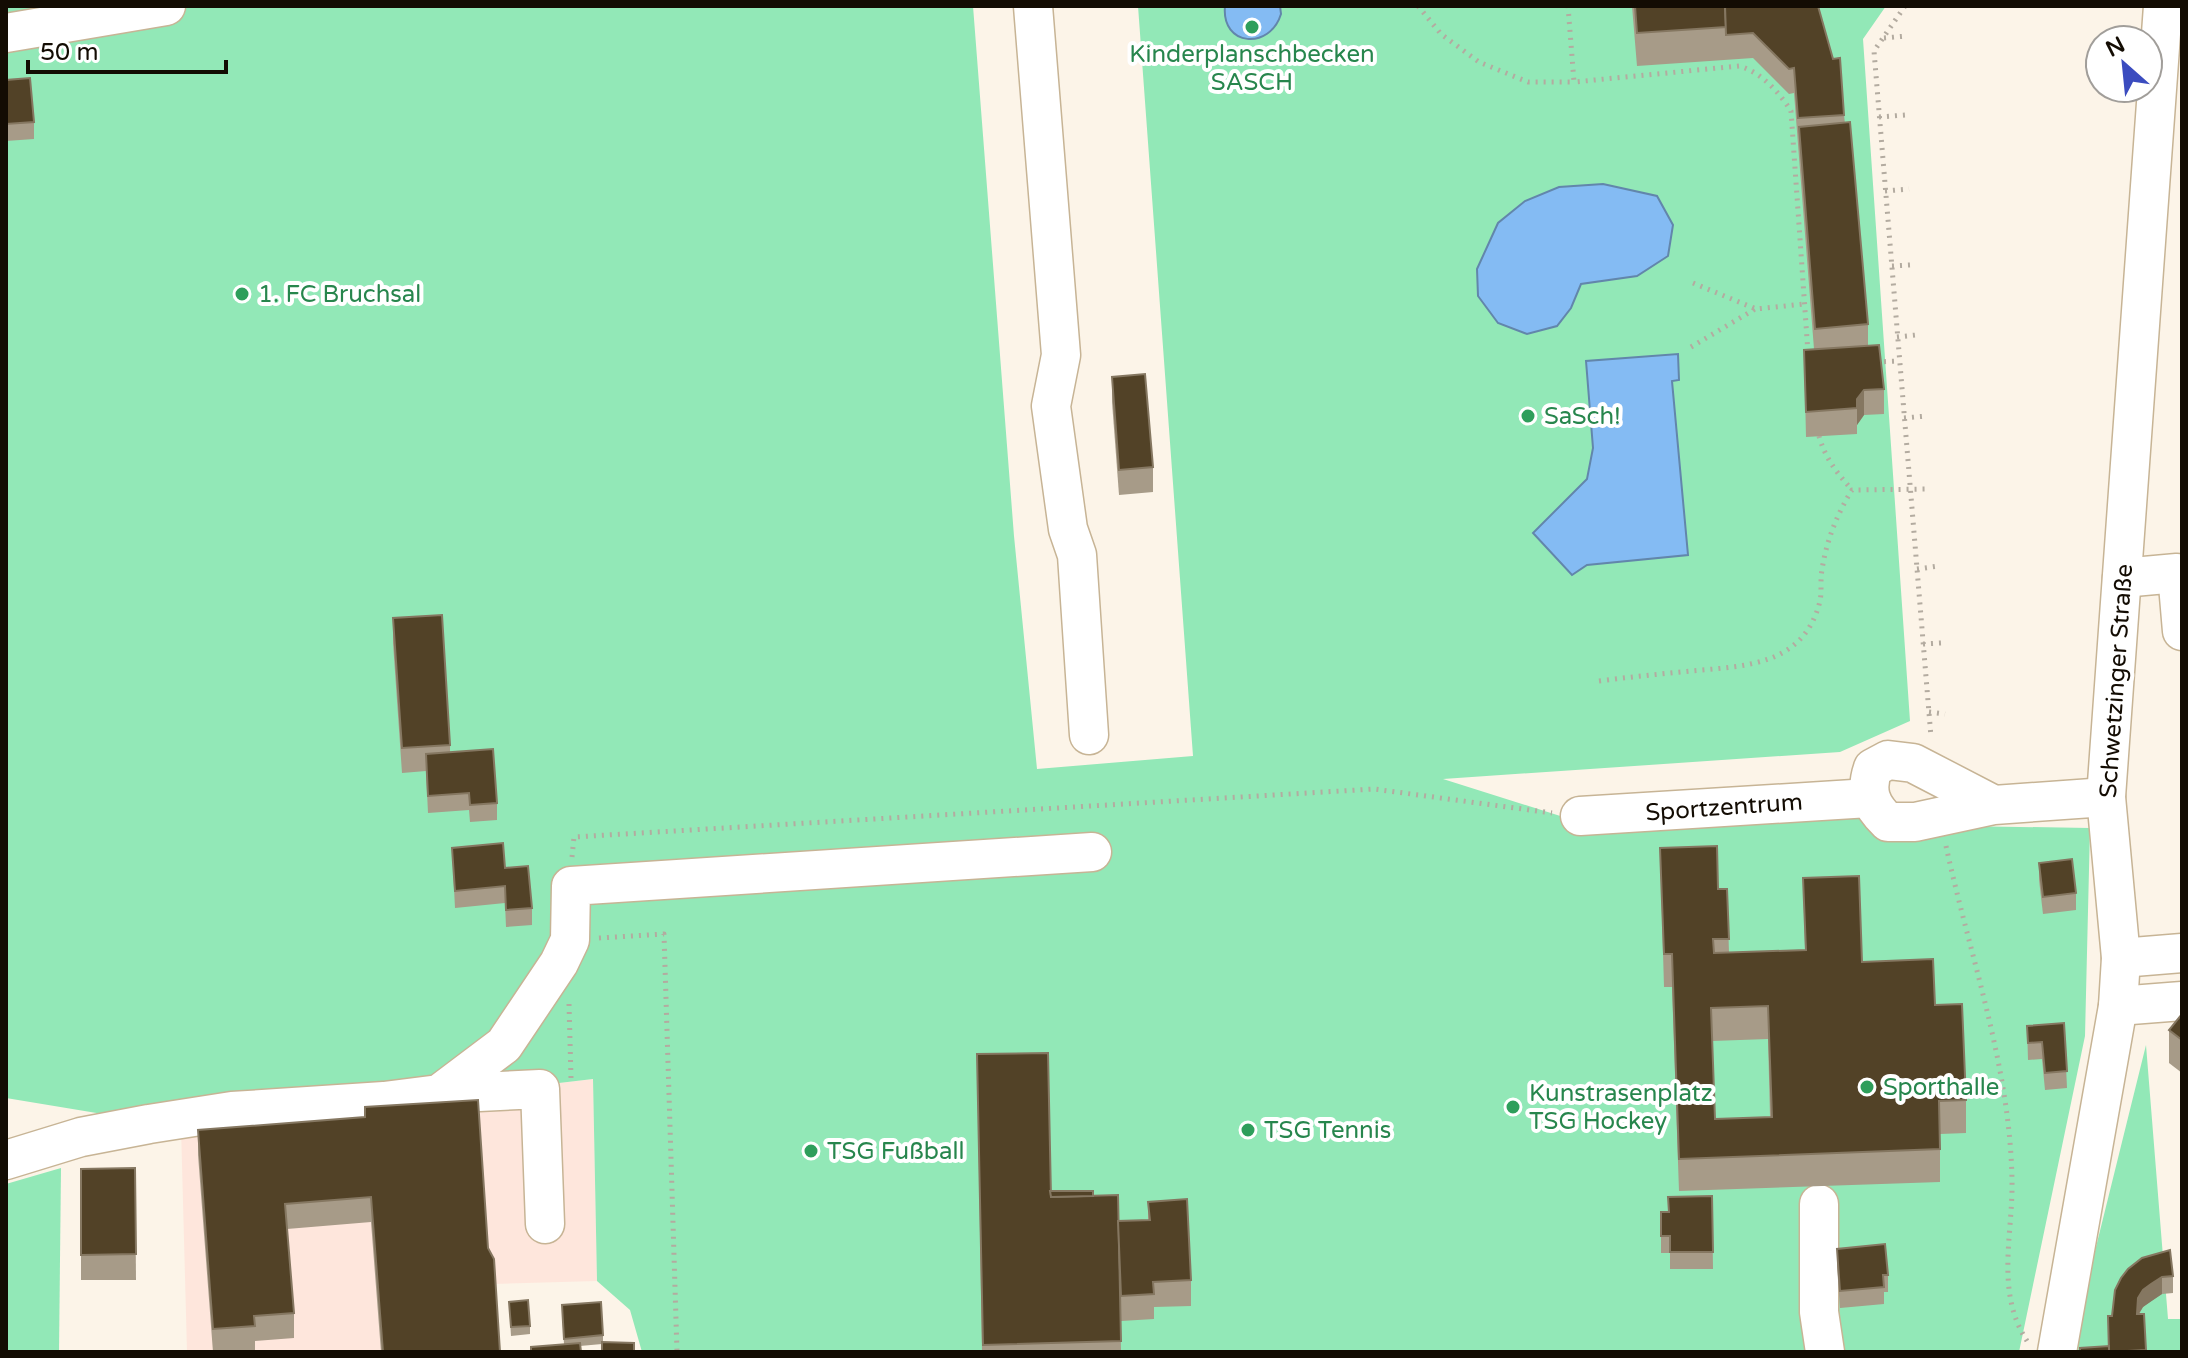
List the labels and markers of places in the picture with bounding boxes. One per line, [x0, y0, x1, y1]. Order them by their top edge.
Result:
marker: Kinderplanschbecken SASCH [1243, 18, 1261, 36]
place label: Kinderplanschbecken SASCH [1129, 40, 1375, 97]
place label: 1. FC Bruchsal [258, 280, 421, 309]
marker: 1. FC Bruchsal [233, 285, 251, 303]
place label: SaSch! [1544, 402, 1621, 431]
marker: SaSch! [1519, 407, 1537, 425]
place label: Sporthalle [1883, 1073, 1999, 1102]
marker: Sporthalle [1858, 1078, 1876, 1096]
place label: Kunstrasenplatz TSG Hockey [1529, 1079, 1713, 1136]
marker: Kunstrasenplatz TSG Hockey [1504, 1098, 1522, 1116]
place label: TSG Tennis [1264, 1116, 1391, 1145]
marker: TSG Tennis [1239, 1121, 1257, 1139]
place label: TSG Fußball [827, 1137, 964, 1166]
marker: TSG Fußball [802, 1142, 820, 1160]

